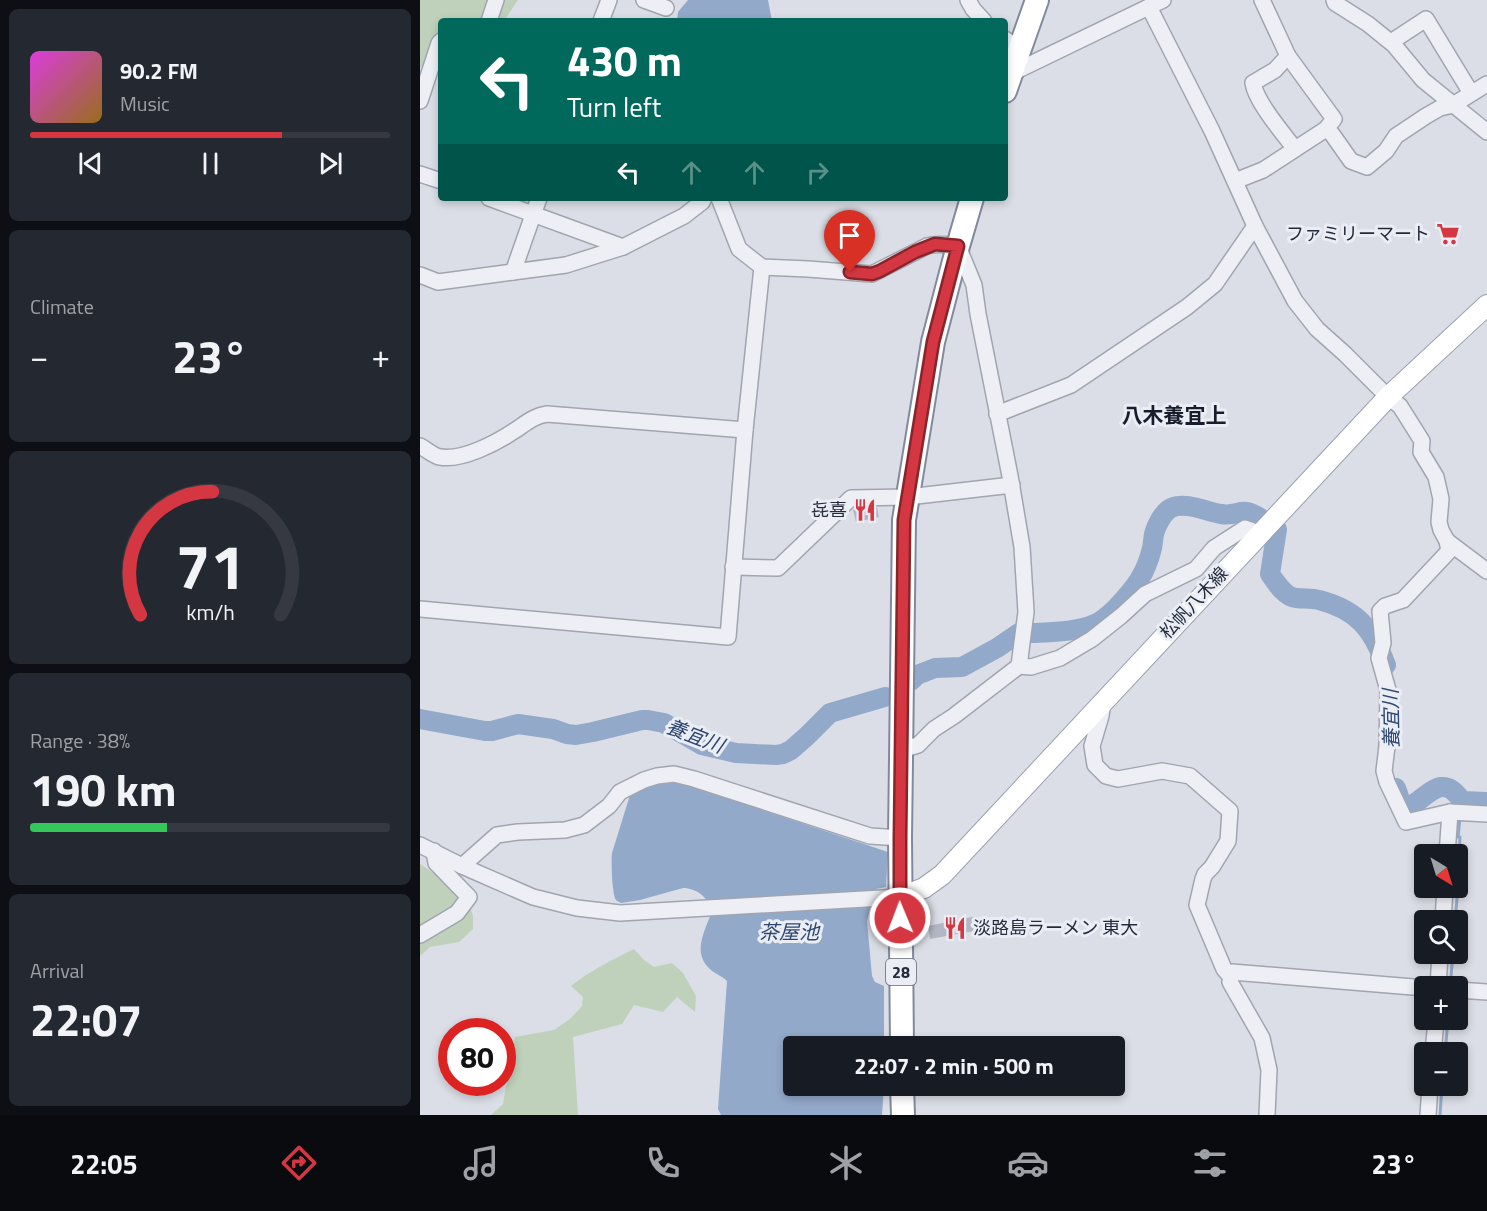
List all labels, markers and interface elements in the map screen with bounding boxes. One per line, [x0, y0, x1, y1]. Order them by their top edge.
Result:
text: 430 m [567, 28, 682, 92]
icon: left [468, 42, 546, 120]
text: 90.2 FM [120, 54, 198, 88]
text: Turn left [567, 86, 661, 127]
text: Music [120, 88, 170, 119]
icon: previous [74, 147, 107, 180]
icon: pause [194, 147, 227, 180]
icon: next [314, 147, 347, 180]
icon: left [612, 156, 645, 189]
icon: ahead [675, 156, 708, 189]
icon: ahead [738, 156, 771, 189]
icon: right [801, 156, 834, 189]
pin [824, 210, 875, 272]
icon: arrive [833, 219, 866, 252]
place label: ファミリーマート [1286, 220, 1430, 247]
supermarket icon: ファミリーマート [1435, 221, 1461, 247]
text: Climate [30, 291, 94, 322]
text: 23° [172, 322, 248, 390]
text: − [30, 331, 48, 381]
text: + [372, 331, 390, 381]
district label: 八木養宜上 [1122, 399, 1227, 431]
place label: 㐂喜 [811, 496, 847, 523]
restaurant icon: 㐂喜 [852, 497, 878, 523]
text: 71 [175, 518, 245, 613]
street label: 松帆八木線 [1153, 561, 1234, 645]
text: km/h [186, 596, 234, 628]
water label: 養宜川 [1374, 687, 1407, 749]
water label: 養宜川 [662, 710, 731, 761]
text: Range · 38% [30, 725, 130, 756]
text: 190 km [30, 755, 176, 823]
north arrow [1414, 844, 1468, 898]
map controls [1414, 844, 1468, 1096]
position arrow [868, 886, 932, 950]
button: search [1414, 910, 1468, 964]
place label: 淡路島ラーメン 東大 [973, 914, 1138, 941]
restaurant icon: 淡路島ラーメン 東大 [942, 915, 968, 941]
water label: 茶屋池 [759, 916, 821, 947]
text: Arrival [30, 955, 84, 986]
road number: 28 [886, 959, 916, 985]
button: + [1414, 976, 1468, 1030]
text: 22:07 [30, 985, 142, 1053]
speed limit sign: 80 [438, 1018, 516, 1096]
button: − [1414, 1042, 1468, 1096]
text: 22:07 · 2 min · 500 m [854, 1049, 1054, 1083]
icon: directions [278, 1142, 320, 1184]
icon: music [460, 1142, 502, 1184]
icon: phone [642, 1142, 684, 1184]
icon: climate [825, 1142, 867, 1184]
icon: car [1007, 1142, 1049, 1184]
icon: filters [1189, 1142, 1231, 1184]
text: 22:05 [70, 1143, 138, 1184]
text: 23° [1371, 1143, 1417, 1184]

